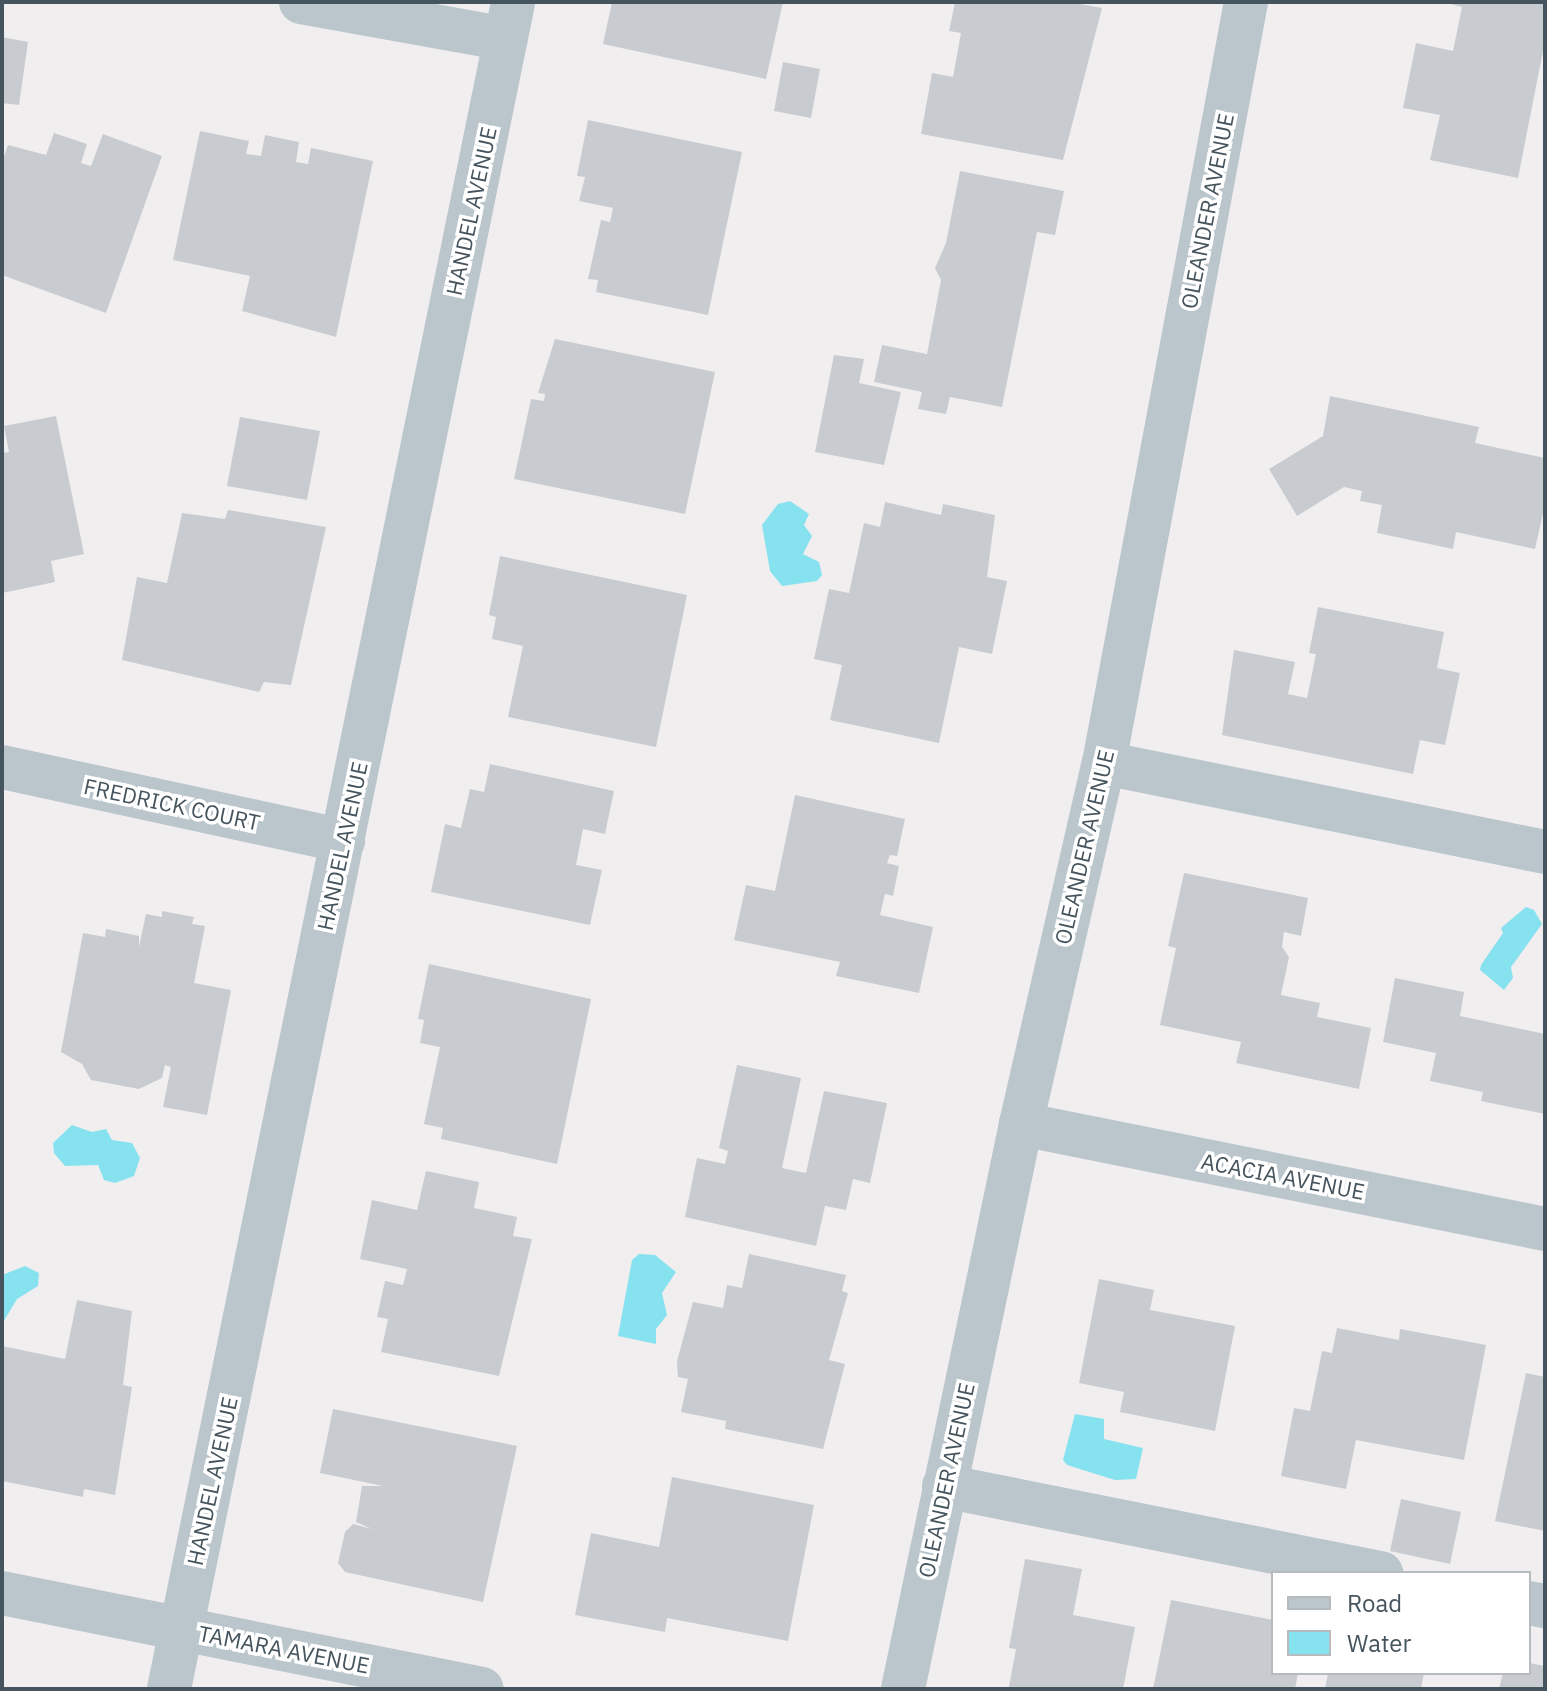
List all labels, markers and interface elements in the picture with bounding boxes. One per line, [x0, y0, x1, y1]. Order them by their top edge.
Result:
street label: OLEANDER AVENUE [1175, 111, 1239, 311]
street label: HANDEL AVENUE [440, 124, 502, 298]
street label: OLEANDER AVENUE [1049, 747, 1119, 947]
street label: HANDEL AVENUE [311, 759, 373, 933]
street label: FREDRICK COURT [81, 772, 263, 836]
street label: ACACIA AVENUE [1199, 1147, 1367, 1205]
street label: OLEANDER AVENUE [912, 1380, 980, 1580]
street label: HANDEL AVENUE [181, 1394, 243, 1568]
legend [1271, 1571, 1531, 1675]
text: Road [1347, 1587, 1402, 1619]
street label: TAMARA AVENUE [196, 1620, 372, 1678]
text: Water [1347, 1627, 1411, 1659]

